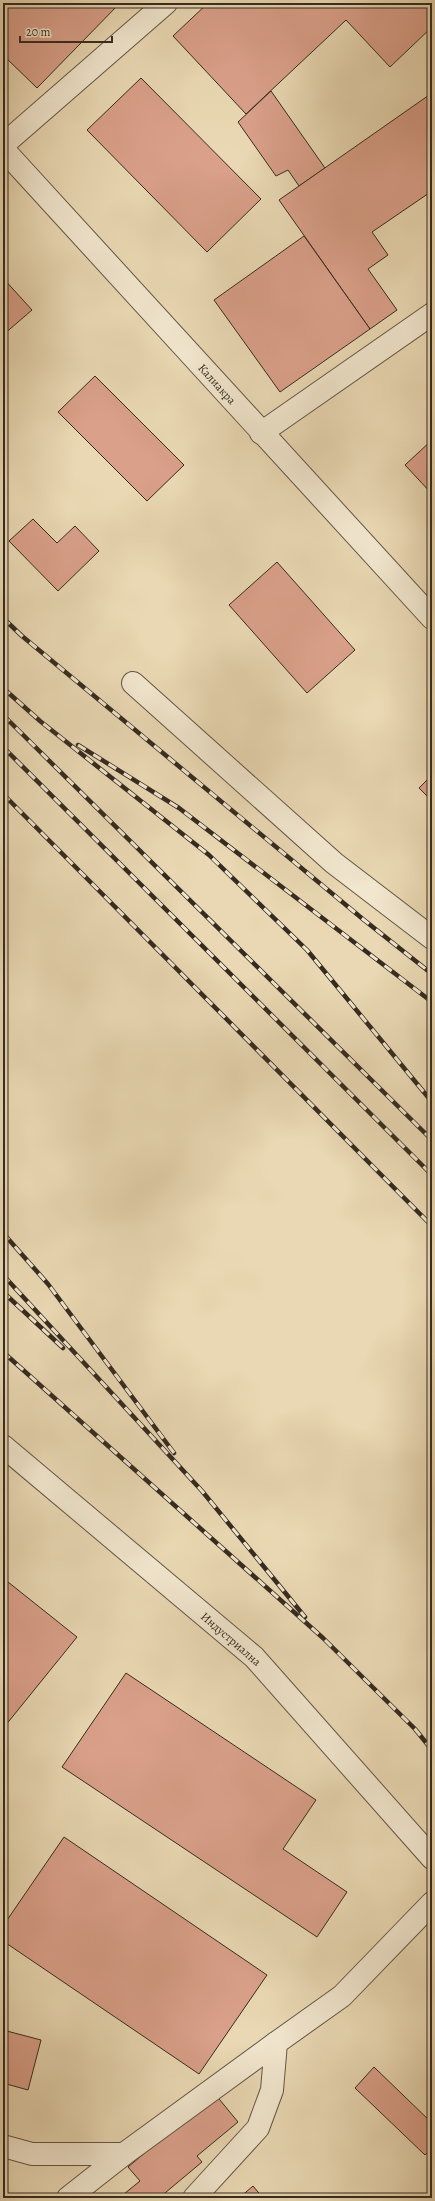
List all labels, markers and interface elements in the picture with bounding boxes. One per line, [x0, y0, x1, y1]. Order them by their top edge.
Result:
scale bar [20, 18, 112, 44]
text: 20 m [26, 24, 50, 40]
street label: Калиакра [194, 360, 240, 408]
street label: Индустриална [197, 1608, 265, 1670]

